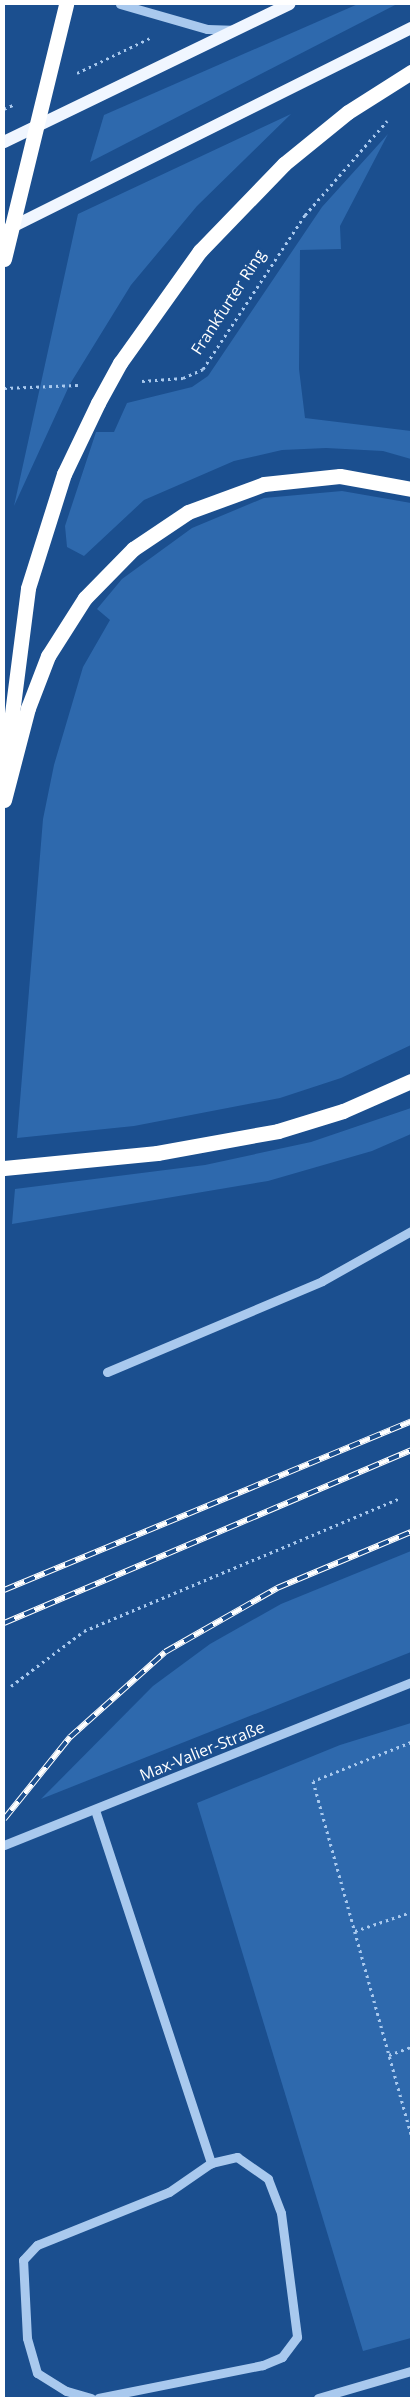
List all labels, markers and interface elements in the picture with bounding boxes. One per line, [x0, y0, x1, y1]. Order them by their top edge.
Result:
street label: Frankfurter Ring [187, 246, 269, 358]
street label: Max-Valier-Straße [137, 1717, 267, 1785]

